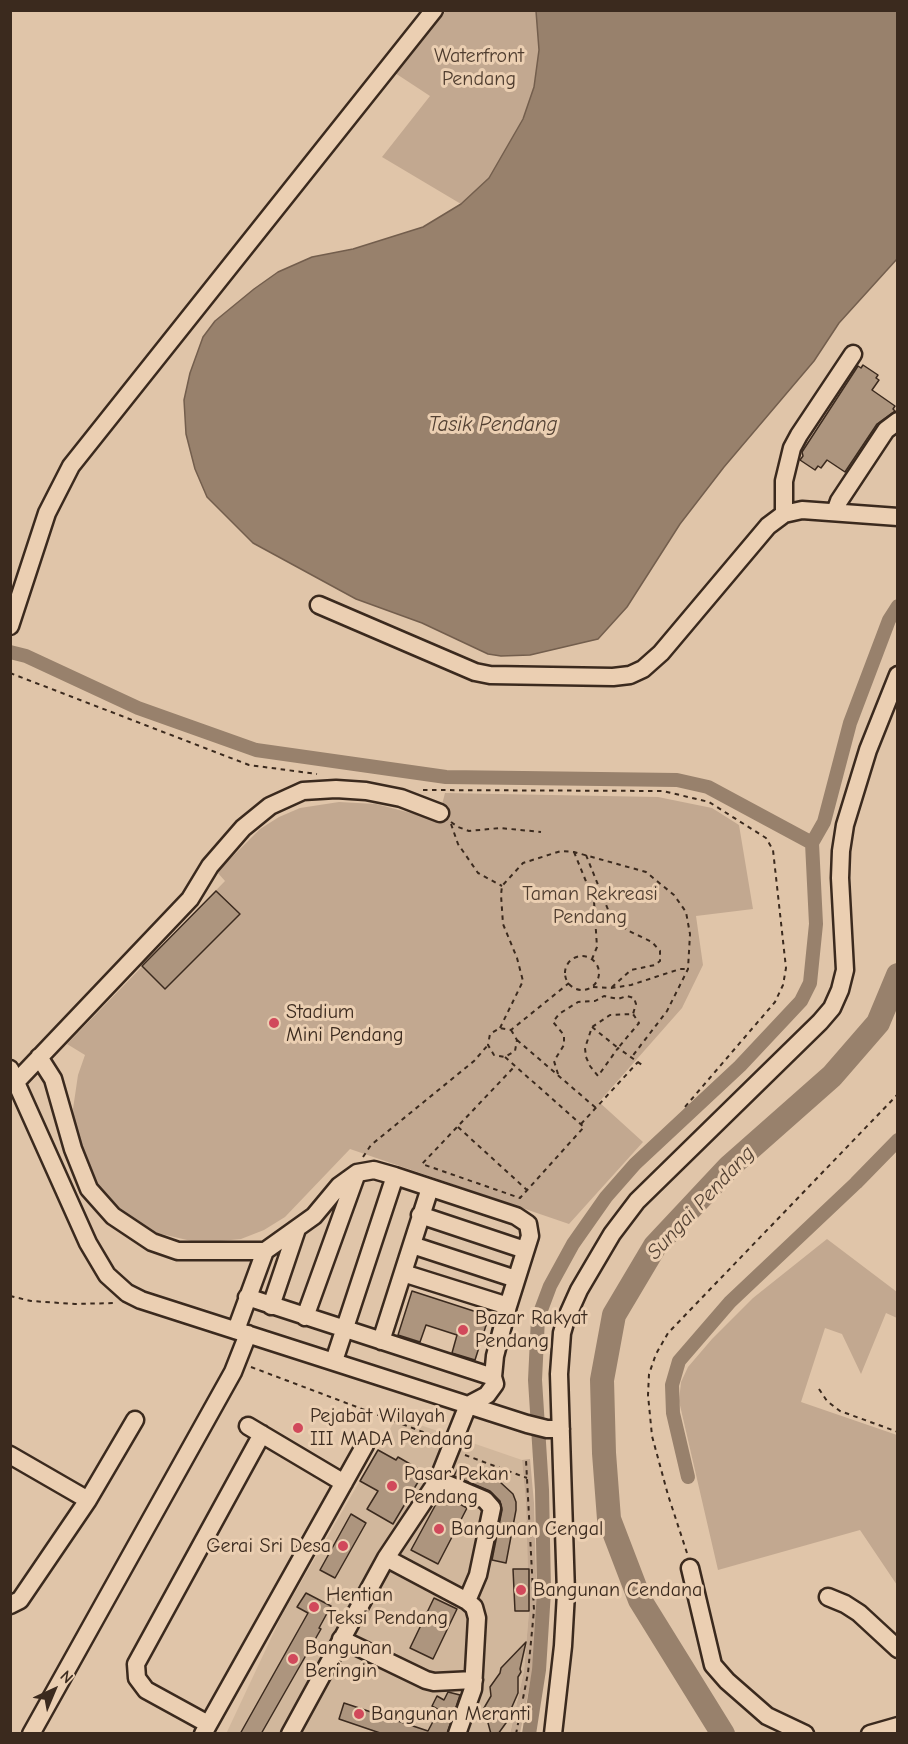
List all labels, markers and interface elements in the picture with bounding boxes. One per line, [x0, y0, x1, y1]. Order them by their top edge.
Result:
park label: Waterfront Pendang [434, 44, 524, 91]
water label: Tasik Pendang [428, 412, 558, 438]
park label: Taman Rekreasi Pendang [522, 882, 658, 929]
place label: Stadium Mini Pendang [286, 1000, 404, 1047]
marker: Stadium Mini Pendang [267, 1016, 281, 1030]
water label: Sungai Pendang [642, 1141, 760, 1265]
place label: Bazar Rakyat Pendang [475, 1306, 587, 1353]
marker: Bazar Rakyat Pendang [456, 1323, 470, 1337]
place label: Pejabat Wilayah III MADA Pendang [310, 1404, 473, 1451]
marker: Pejabat Wilayah III MADA Pendang [291, 1421, 305, 1435]
place label: Pasar Pekan Pendang [404, 1462, 509, 1509]
marker: Pasar Pekan Pendang [385, 1479, 399, 1493]
place label: Bangunan Cengal [451, 1517, 603, 1541]
marker: Bangunan Cengal [432, 1522, 446, 1536]
place label: Gerai Sri Desa [206, 1534, 331, 1558]
marker: Gerai Sri Desa [336, 1539, 350, 1553]
place label: Bangunan Cendana [533, 1578, 702, 1602]
place label: Hentian Teksi Pendang [326, 1583, 448, 1630]
marker: Bangunan Cendana [514, 1583, 528, 1597]
marker: Hentian Teksi Pendang [307, 1600, 321, 1614]
place label: Bangunan Beringin [305, 1636, 392, 1683]
marker: Bangunan Beringin [286, 1652, 300, 1666]
north arrow [24, 1660, 84, 1720]
text: N [56, 1667, 77, 1687]
place label: Bangunan Meranti [371, 1702, 531, 1726]
marker: Bangunan Meranti [352, 1707, 366, 1721]

